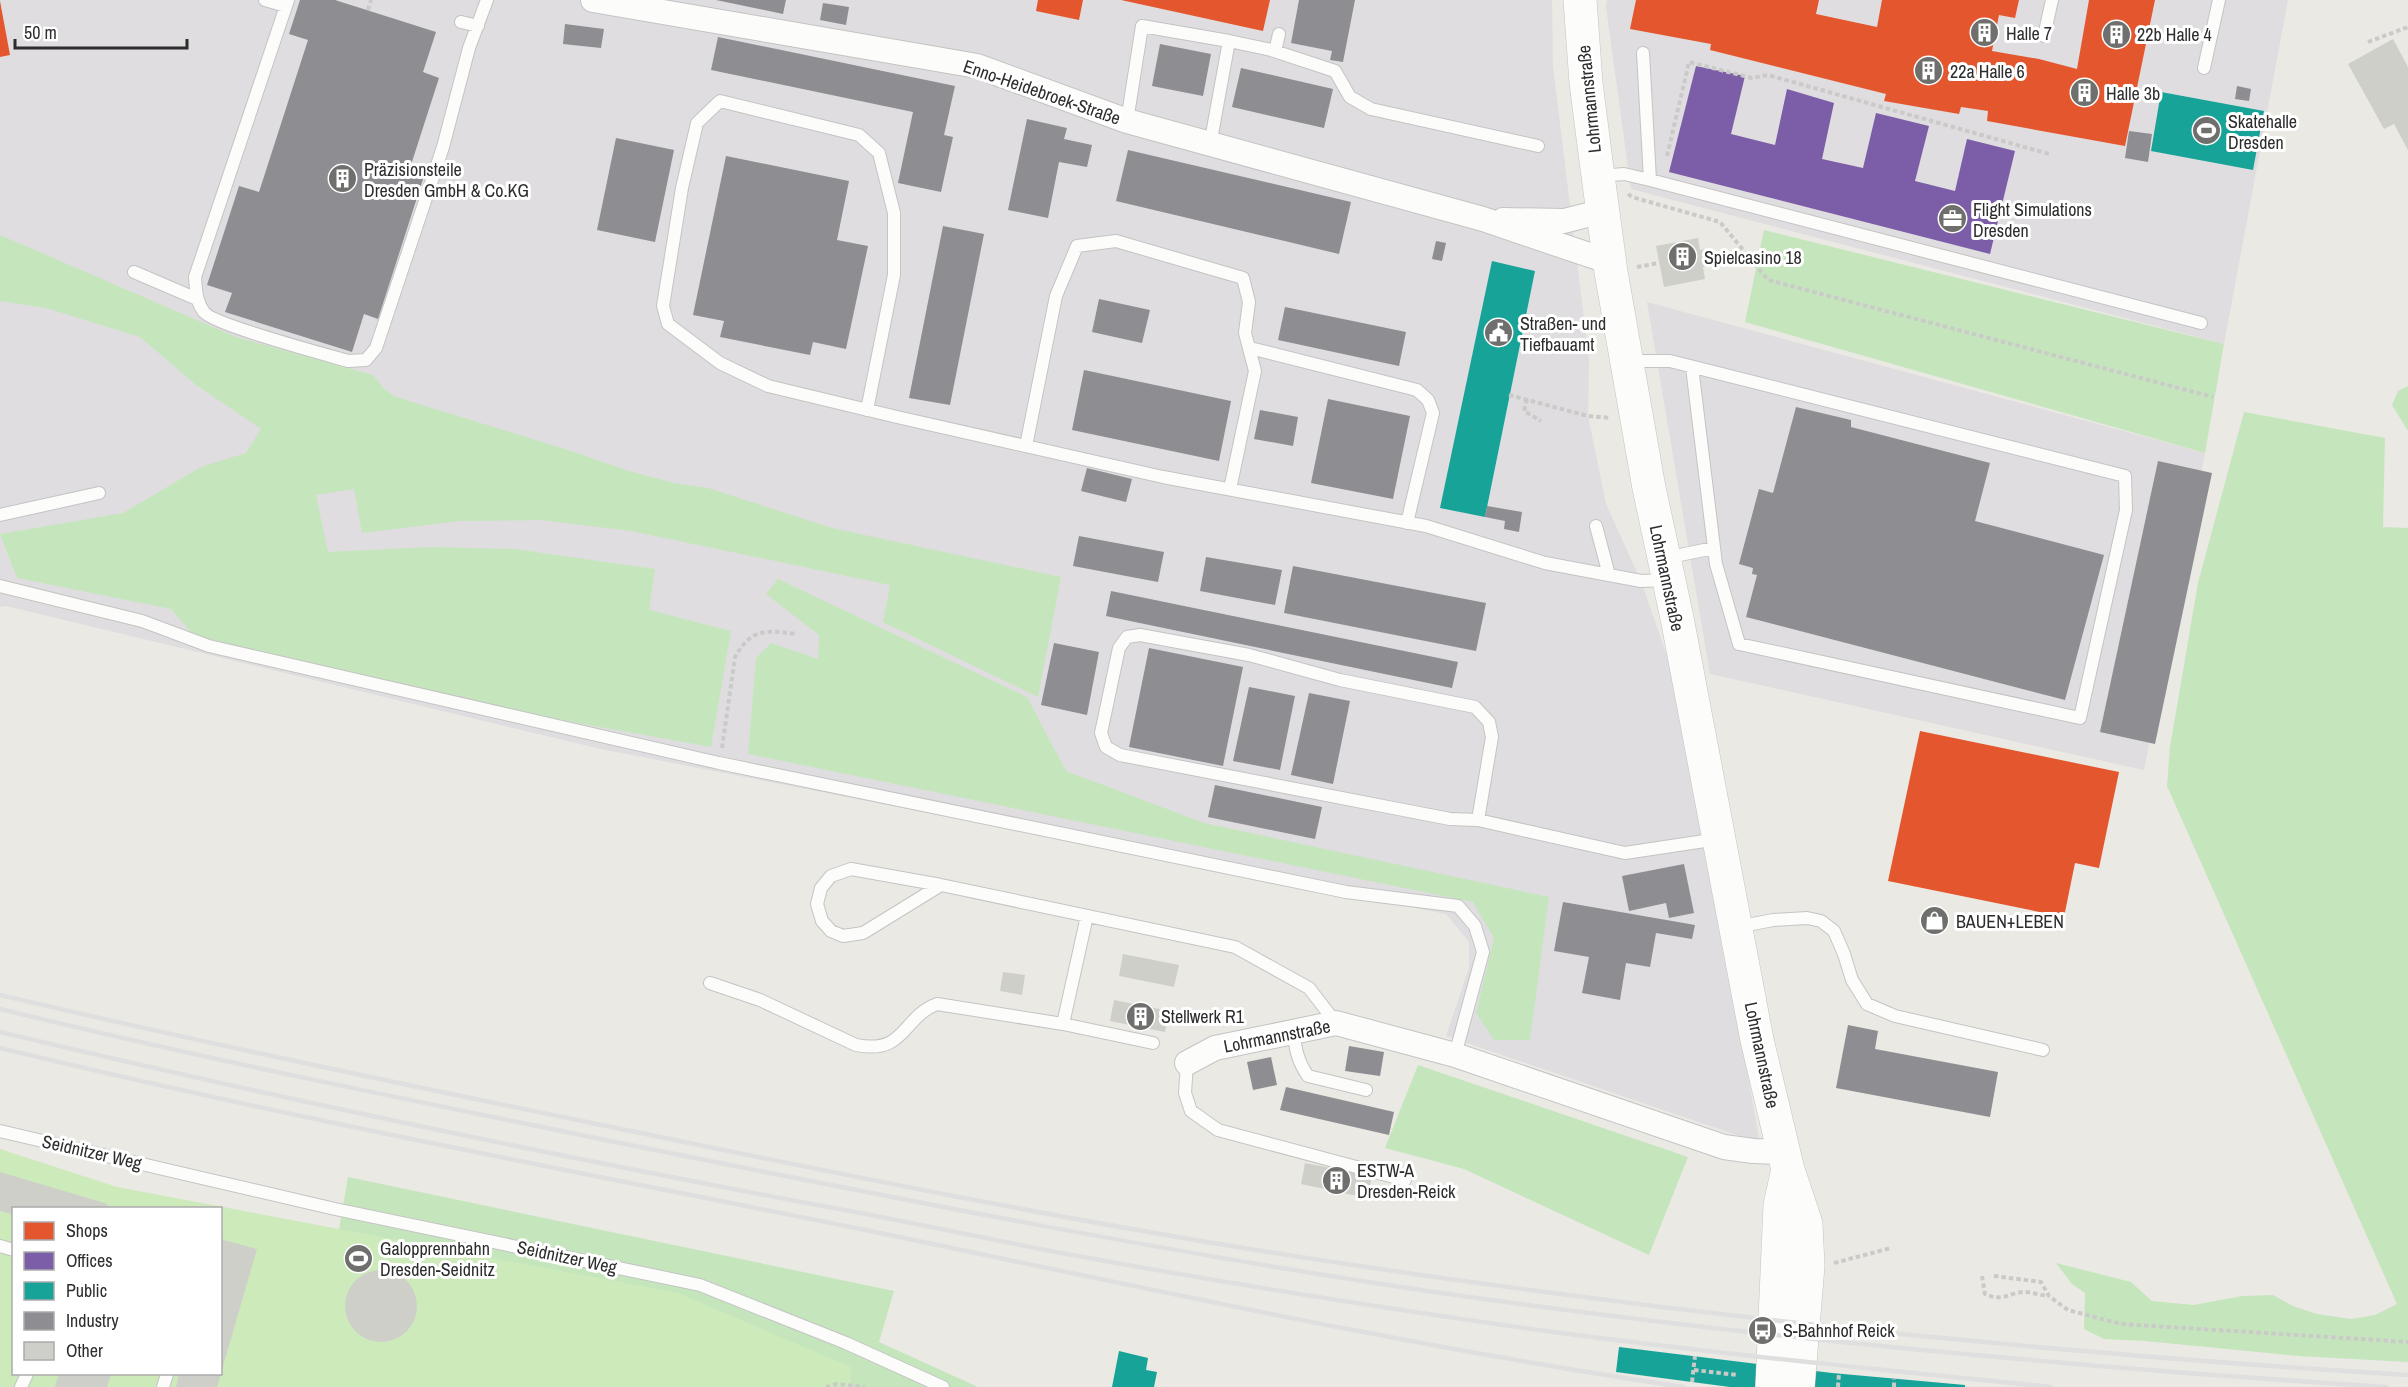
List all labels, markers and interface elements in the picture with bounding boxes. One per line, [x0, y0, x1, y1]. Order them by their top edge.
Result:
scale bar [15, 12, 188, 50]
building icon: Halle 7 [1969, 17, 2001, 49]
building icon: 22b Halle 4 [2100, 18, 2132, 50]
text: 50 m [24, 20, 57, 45]
place label: Halle 7 [2006, 21, 2052, 46]
place label: 22b Halle 4 [2137, 22, 2212, 47]
street label: Lohrmannstraße [1571, 44, 1607, 154]
street label: Enno-Heidebroek-Straße [960, 53, 1124, 131]
building icon: 22a Halle 6 [1913, 55, 1945, 87]
place label: 22a Halle 6 [1950, 59, 2025, 84]
building icon: Halle 3b [2069, 77, 2101, 109]
place label: Halle 3b [2106, 81, 2160, 106]
place label: Skatehalle Dresden [2228, 109, 2297, 155]
sports icon: Skatehalle Dresden [2191, 115, 2223, 147]
place label: Präzisionsteile Dresden GmbH & Co.KG [364, 157, 529, 203]
building icon: Präzisionsteile Dresden GmbH & Co.KG [327, 163, 359, 195]
place label: Flight Simulations Dresden [1973, 197, 2092, 243]
office icon: Flight Simulations Dresden [1936, 203, 1968, 235]
building icon: Spielcasino 18 [1667, 241, 1699, 273]
place label: Spielcasino 18 [1704, 245, 1802, 270]
place label: Straßen- und Tiefbauamt [1520, 311, 1606, 357]
public building icon: Straßen- und Tiefbauamt [1483, 317, 1515, 349]
street label: Lohrmannstraße [1644, 522, 1690, 634]
shop icon: BAUEN+LEBEN [1919, 905, 1951, 937]
place label: BAUEN+LEBEN [1956, 909, 2064, 934]
street label: Lohrmannstraße [1739, 999, 1785, 1111]
building icon: Stellwerk R1 [1124, 1000, 1156, 1032]
place label: Stellwerk R1 [1161, 1004, 1245, 1029]
street label: Lohrmannstraße [1221, 1013, 1333, 1059]
street label: Seidnitzer Weg [40, 1128, 145, 1176]
place label: ESTW-A Dresden-Reick [1357, 1158, 1456, 1204]
building icon: ESTW-A Dresden-Reick [1320, 1164, 1352, 1196]
legend [12, 1207, 222, 1375]
text: Shops [66, 1218, 108, 1243]
street label: Seidnitzer Weg [515, 1234, 620, 1280]
place label: Galopprennbahn Dresden-Seidnitz [380, 1236, 495, 1282]
sports icon: Galopprennbahn Dresden-Seidnitz [343, 1242, 375, 1274]
text: Offices [66, 1248, 113, 1273]
text: Public [66, 1278, 107, 1303]
text: Industry [66, 1308, 119, 1333]
bus stop icon: S-Bahnhof Reick [1746, 1314, 1778, 1346]
place label: S-Bahnhof Reick [1783, 1318, 1895, 1343]
text: Other [66, 1338, 103, 1363]

